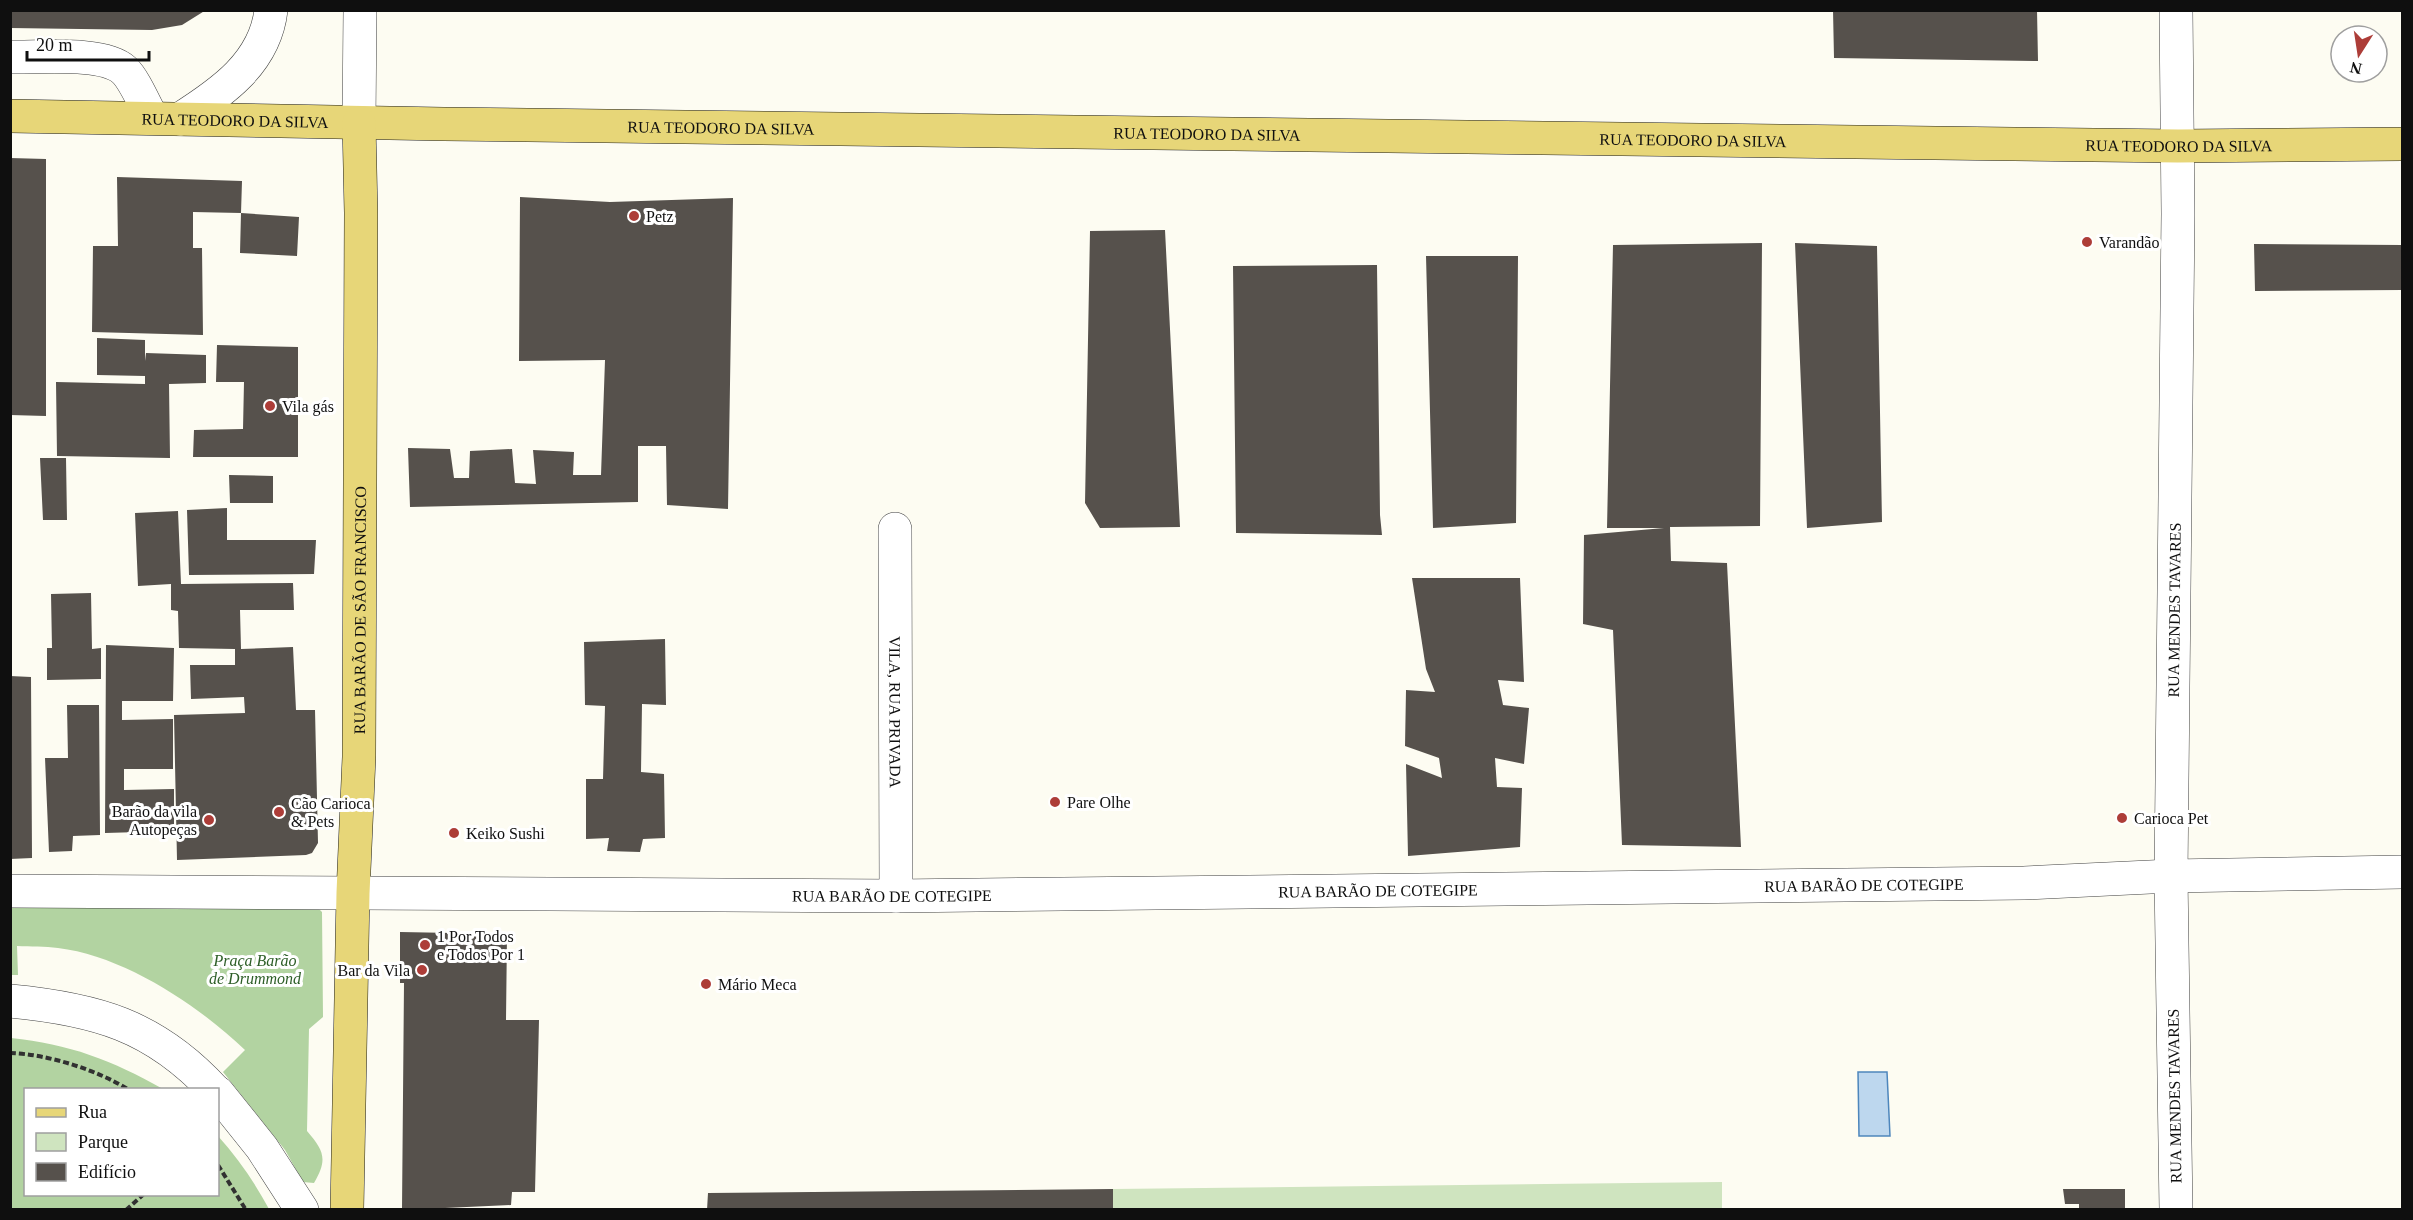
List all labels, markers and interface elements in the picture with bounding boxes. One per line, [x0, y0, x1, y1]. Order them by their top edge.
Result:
scale bar [27, 24, 148, 62]
north arrow [2329, 24, 2389, 84]
text: 20 m [36, 35, 73, 55]
text: N [2348, 59, 2363, 78]
street label: RUA TEODORO DA SILVA [141, 110, 329, 131]
street label: RUA TEODORO DA SILVA [627, 118, 815, 138]
street label: RUA TEODORO DA SILVA [1113, 124, 1301, 144]
street label: RUA TEODORO DA SILVA [1599, 131, 1787, 150]
street label: RUA TEODORO DA SILVA [2085, 137, 2273, 155]
place label: Petz [646, 208, 674, 225]
marker: Petz [627, 209, 641, 223]
place label: Varandão [2099, 234, 2159, 251]
marker: Varandão [2080, 235, 2094, 249]
place label: Vila gás [282, 398, 334, 416]
marker: Vila gás [263, 399, 277, 413]
street label: RUA BARÃO DE SÃO FRANCISCO [351, 486, 369, 734]
street label: RUA MENDES TAVARES [2165, 523, 2184, 698]
street label: VILA, RUA PRIVADA [886, 636, 904, 789]
place label: Pare Olhe [1067, 794, 1131, 811]
place label: Cão Carioca & Pets [291, 795, 371, 830]
marker: Pare Olhe [1048, 795, 1062, 809]
place label: Barão da vila Autopeças [112, 803, 197, 839]
marker: Cão Carioca & Pets [272, 805, 286, 819]
place label: Carioca Pet [2134, 810, 2209, 827]
marker: Carioca Pet [2115, 811, 2129, 825]
marker: Barão da vila Autopeças [202, 813, 216, 827]
place label: Keiko Sushi [466, 825, 545, 842]
marker: Keiko Sushi [447, 826, 461, 840]
street label: RUA BARÃO DE COTEGIPE [1764, 876, 1964, 895]
street label: RUA BARÃO DE COTEGIPE [1278, 881, 1478, 901]
street label: RUA BARÃO DE COTEGIPE [792, 887, 992, 905]
place label: 1 Por Todos e Todos Por 1 [437, 928, 525, 963]
marker: 1 Por Todos e Todos Por 1 [418, 938, 432, 952]
park label: Praça Barão de Drummond [209, 952, 302, 987]
place label: Bar da Vila [338, 962, 410, 979]
marker: Bar da Vila [415, 963, 429, 977]
place label: Mário Meca [718, 976, 797, 993]
marker: Mário Meca [699, 977, 713, 991]
street label: RUA MENDES TAVARES [2164, 1008, 2185, 1184]
legend [24, 1088, 219, 1196]
text: Rua [78, 1102, 107, 1122]
text: Parque [78, 1132, 128, 1152]
text: Edifício [78, 1162, 136, 1182]

